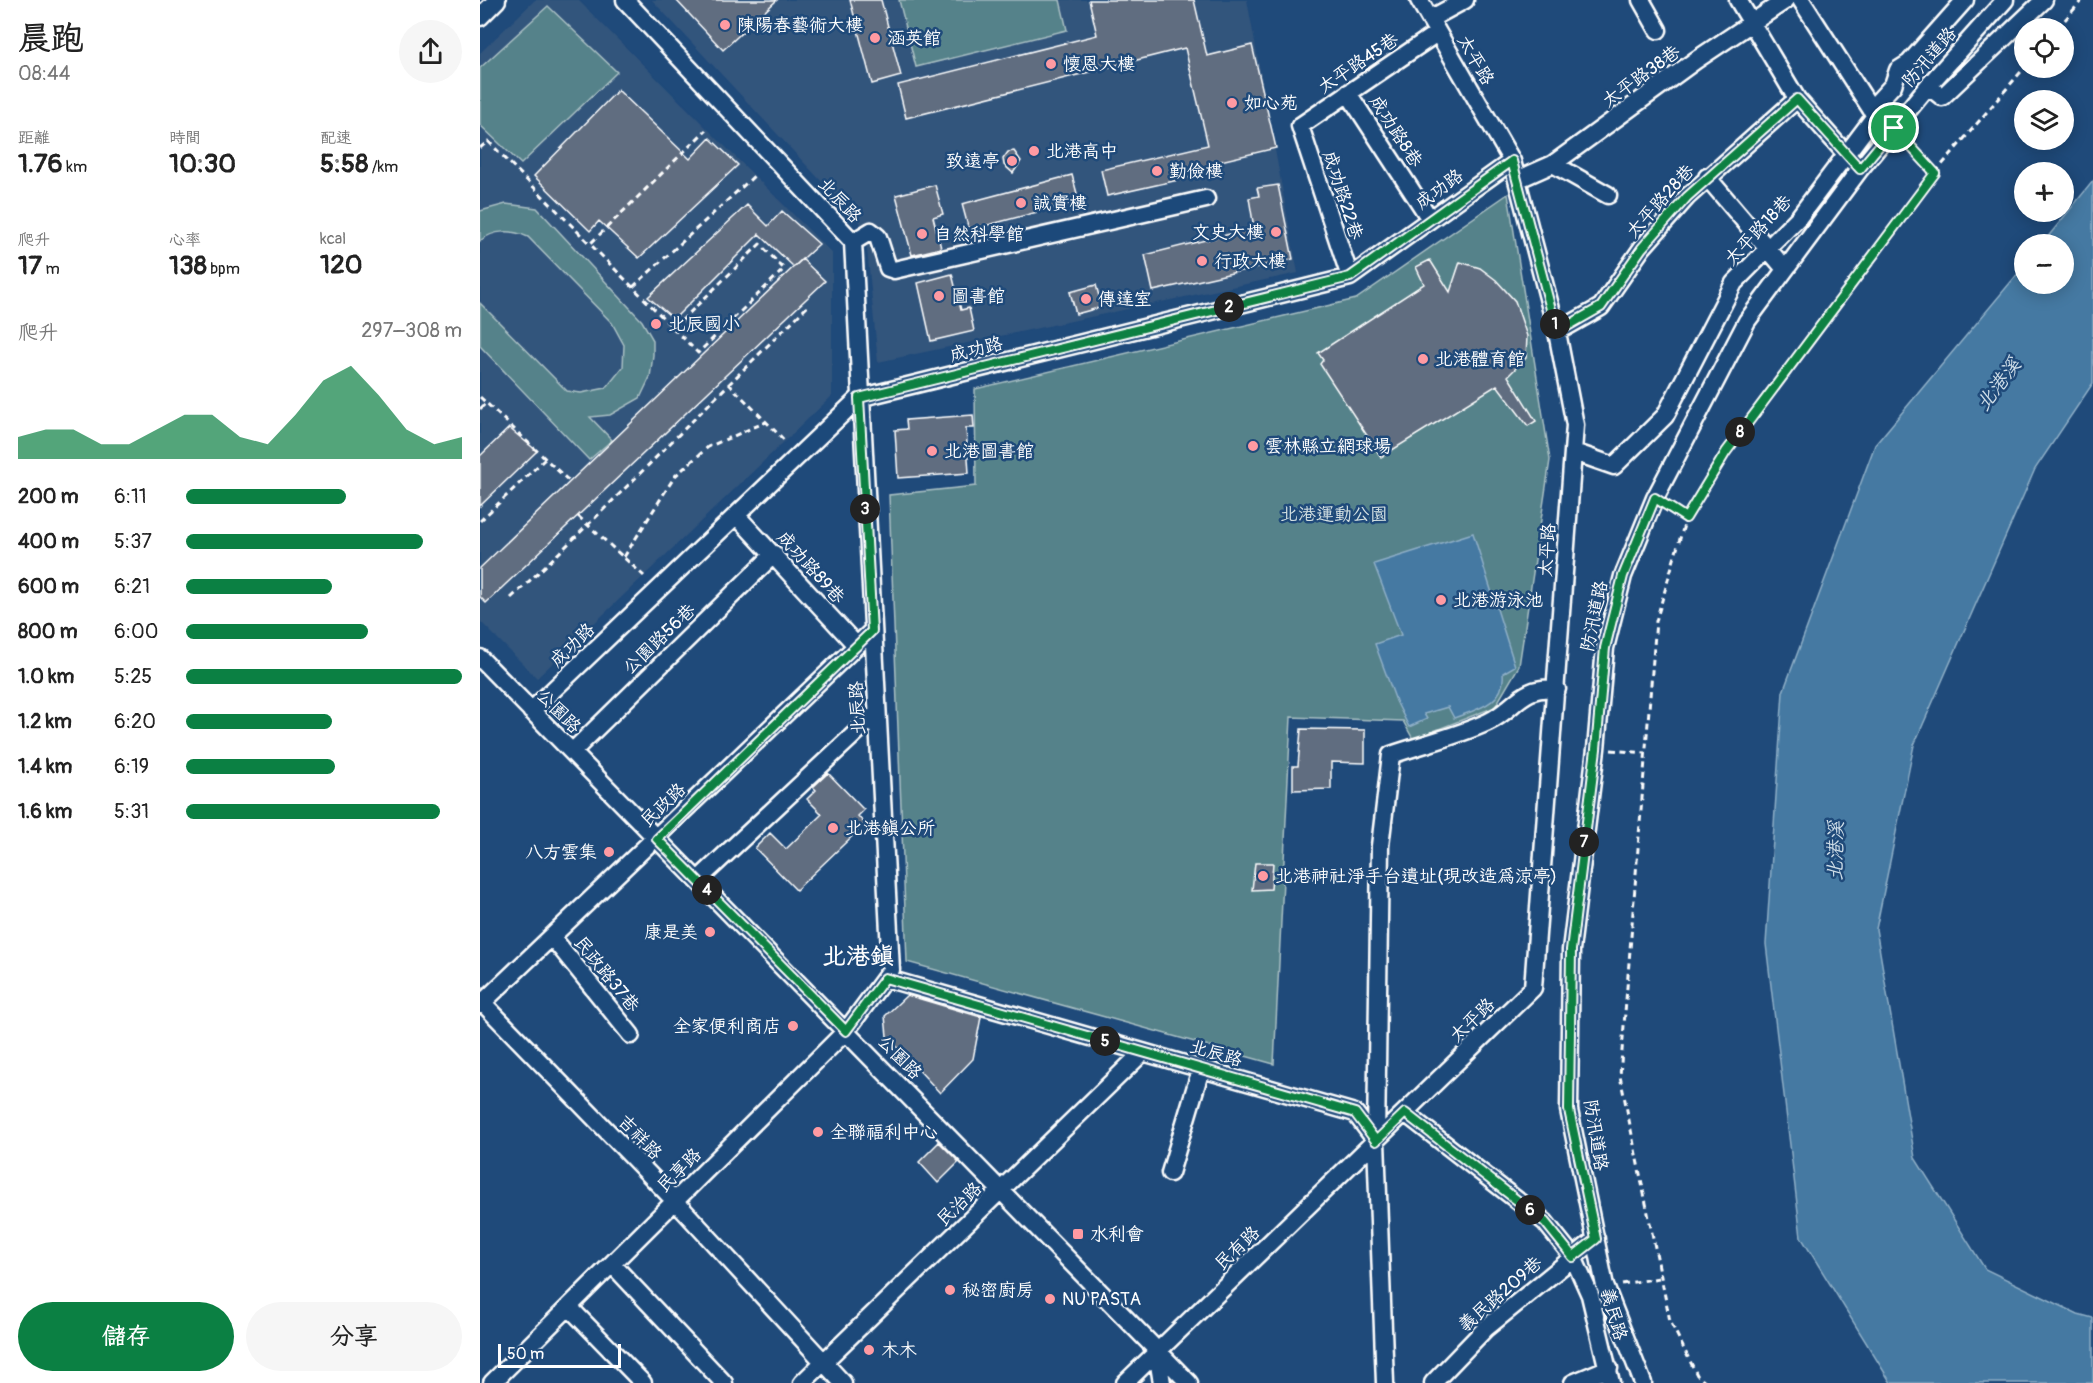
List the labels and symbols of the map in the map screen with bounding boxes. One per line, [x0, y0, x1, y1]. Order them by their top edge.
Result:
place label: 陳陽春藝術大樓 [737, 14, 863, 37]
marker: 陳陽春藝術大樓 [718, 18, 732, 32]
street label: 防汛道路 [1897, 23, 1962, 92]
place label: 涵英館 [887, 27, 941, 50]
street label: 太平路45巷 [1314, 28, 1403, 99]
marker: 涵英館 [868, 31, 882, 45]
street label: 太平路 [1452, 31, 1499, 89]
street label: 太平路38巷 [1598, 40, 1685, 112]
place label: 懷恩大樓 [1063, 53, 1135, 76]
marker: 懷恩大樓 [1044, 57, 1058, 71]
street label: 成功路8巷 [1364, 91, 1427, 172]
place label: 如心苑 [1244, 92, 1298, 115]
marker: 如心苑 [1225, 96, 1239, 110]
pin [1868, 102, 1919, 153]
place label: 北港高中 [1046, 140, 1118, 163]
marker: 北港高中 [1027, 144, 1041, 158]
street label: 成功路22巷 [1317, 148, 1368, 243]
place label: 致遠亭 [946, 150, 1000, 173]
marker: 致遠亭 [1005, 154, 1019, 168]
place label: 勤儉樓 [1169, 160, 1223, 183]
street label: 太平路28巷 [1621, 160, 1699, 243]
marker: 勤儉樓 [1150, 164, 1164, 178]
street label: 成功路 [1411, 164, 1468, 215]
street label: 北辰路 [813, 173, 866, 228]
street label: 太平路18巷 [1720, 190, 1797, 270]
place label: 誠實樓 [1033, 192, 1087, 215]
marker: 誠實樓 [1014, 196, 1028, 210]
place label: 文史大樓 [1192, 221, 1264, 244]
place label: 自然科學館 [934, 223, 1024, 246]
marker: 文史大樓 [1269, 225, 1283, 239]
marker: 自然科學館 [915, 227, 929, 241]
place label: 行政大樓 [1214, 250, 1286, 273]
marker: 行政大樓 [1195, 254, 1209, 268]
place label: 圖書館 [951, 285, 1005, 308]
place label: 傳達室 [1098, 288, 1152, 311]
marker: 圖書館 [932, 289, 946, 303]
marker: 傳達室 [1079, 292, 1093, 306]
pin: 2 [1214, 292, 1244, 322]
pin: 1 [1540, 309, 1570, 339]
place label: 北辰國小 [668, 313, 740, 336]
marker: 北辰國小 [649, 317, 663, 331]
street label: 成功路 [947, 332, 1005, 367]
place label: 北港體育館 [1435, 348, 1525, 371]
marker: 北港體育館 [1416, 352, 1430, 366]
water label: 北港溪 [1970, 352, 2027, 416]
pin: 8 [1725, 417, 1755, 447]
place label: 雲林縣立網球場 [1265, 435, 1391, 458]
marker: 雲林縣立網球場 [1246, 439, 1260, 453]
place label: 北港圖書館 [944, 440, 1034, 463]
marker: 北港圖書館 [925, 444, 939, 458]
pin: 3 [850, 494, 880, 524]
park label: 北港運動公園 [1280, 503, 1388, 526]
street label: 太平路 [1534, 522, 1561, 578]
street label: 成功路89巷 [772, 526, 849, 609]
street label: 防汛道路 [1576, 578, 1613, 654]
place label: 北港游泳池 [1453, 589, 1543, 612]
marker: 北港游泳池 [1434, 593, 1448, 607]
street label: 公園路56巷 [618, 599, 701, 680]
street label: 成功路 [545, 618, 600, 672]
street label: 北辰路 [845, 680, 870, 736]
street label: 公園路 [531, 684, 586, 739]
street label: 民政路 [636, 778, 691, 832]
place label: 北港鎮公所 [845, 817, 935, 840]
water label: 北港溪 [1822, 820, 1849, 881]
marker: 北港鎮公所 [826, 821, 840, 835]
pin: 7 [1569, 827, 1599, 857]
place label: 八方雲集 [525, 841, 597, 864]
marker: 八方雲集 [602, 845, 616, 859]
place label: 北港神社淨手台遺址(現改造為涼亭) [1275, 865, 1557, 888]
marker: 北港神社淨手台遺址(現改造為涼亭) [1256, 869, 1270, 883]
pin: 4 [692, 875, 722, 905]
place label: 康是美 [644, 921, 698, 944]
marker: 康是美 [703, 925, 717, 939]
street label: 民政路37巷 [569, 931, 644, 1017]
district label: 北港鎮 [822, 942, 894, 971]
street label: 太平路 [1445, 993, 1500, 1047]
place label: 全家便利商店 [673, 1015, 781, 1038]
marker: 全家便利商店 [786, 1019, 800, 1033]
pin: 5 [1090, 1026, 1120, 1056]
street label: 公園路 [872, 1030, 927, 1085]
street label: 北辰路 [1187, 1035, 1245, 1072]
street label: 防汛道路 [1579, 1098, 1612, 1172]
street label: 吉祥路 [613, 1110, 667, 1165]
place label: 全聯福利中心 [830, 1121, 938, 1144]
marker: 全聯福利中心 [811, 1125, 825, 1139]
street label: 民享路 [652, 1143, 707, 1198]
street label: 民治路 [932, 1177, 987, 1231]
pin: 6 [1515, 1195, 1545, 1225]
street label: 民有路 [1210, 1221, 1265, 1275]
place label: 水利會 [1090, 1223, 1144, 1246]
marker: 水利會 [1071, 1227, 1085, 1241]
street label: 義民路209巷 [1454, 1252, 1547, 1337]
place label: 秘密廚房 [962, 1279, 1034, 1302]
marker: 秘密廚房 [943, 1283, 957, 1297]
street label: 義民路 [1595, 1285, 1632, 1343]
place label: NU PASTA [1062, 1288, 1142, 1311]
marker: NU PASTA [1043, 1292, 1057, 1306]
place label: 木木 [881, 1339, 917, 1362]
scale bar [498, 1341, 621, 1368]
marker: 木木 [862, 1343, 876, 1357]

